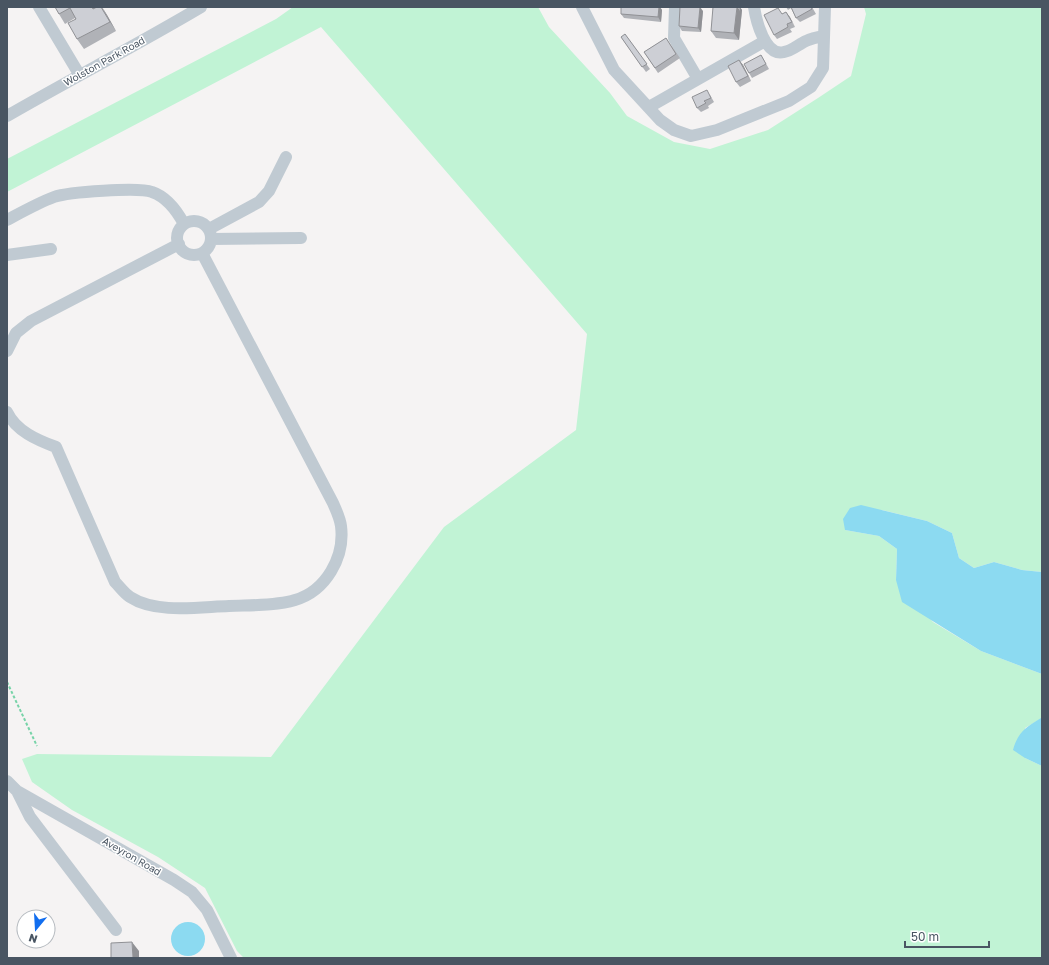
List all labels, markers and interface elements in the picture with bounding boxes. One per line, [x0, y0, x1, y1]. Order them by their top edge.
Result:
street label: Wolston Park Road [61, 34, 147, 88]
street label: Aveyron Road [101, 834, 163, 878]
north arrow [16, 909, 56, 949]
scale bar [905, 923, 989, 949]
text: 50 m [911, 929, 939, 944]
text: N [27, 932, 39, 946]

